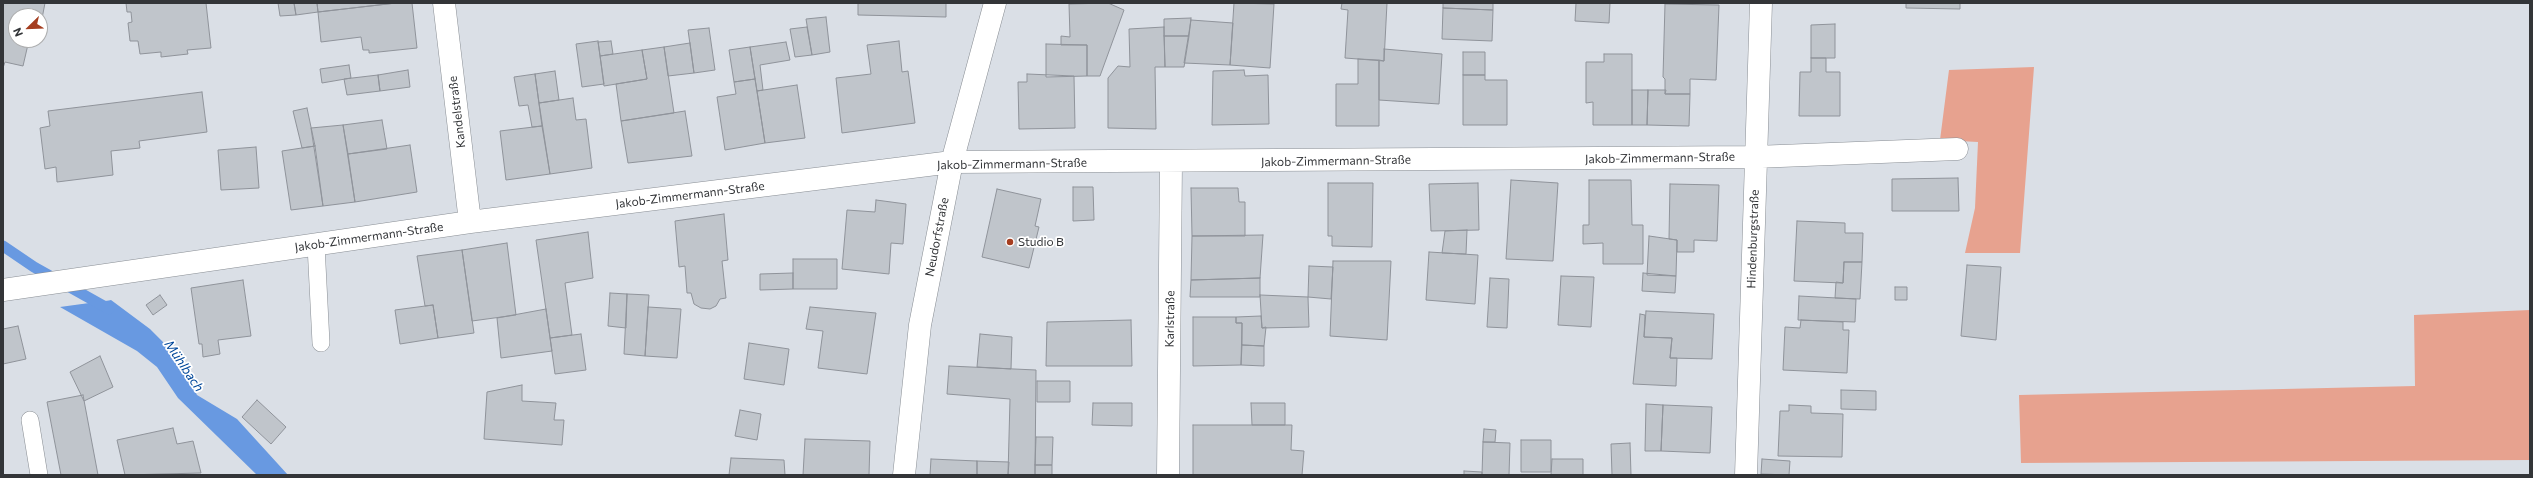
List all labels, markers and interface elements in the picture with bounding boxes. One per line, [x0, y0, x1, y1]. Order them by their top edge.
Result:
north arrow [8, 8, 48, 48]
text: N [10, 26, 25, 39]
street label: Kandelstraße [445, 75, 469, 149]
street label: Jakob-Zimmermann-Straße [1585, 149, 1735, 167]
street label: Jakob-Zimmermann-Straße [1261, 152, 1411, 170]
street label: Jakob-Zimmermann-Straße [937, 155, 1087, 173]
street label: Jakob-Zimmermann-Straße [615, 179, 765, 211]
street label: Hindenburgstraße [1744, 189, 1762, 289]
street label: Neudorfstraße [922, 196, 952, 278]
street label: Jakob-Zimmermann-Straße [294, 219, 444, 255]
place label: Studio B [1018, 235, 1064, 249]
marker: Studio B [1005, 237, 1015, 247]
street label: Karlstraße [1162, 290, 1178, 348]
water label: Mühlbach [161, 337, 207, 395]

